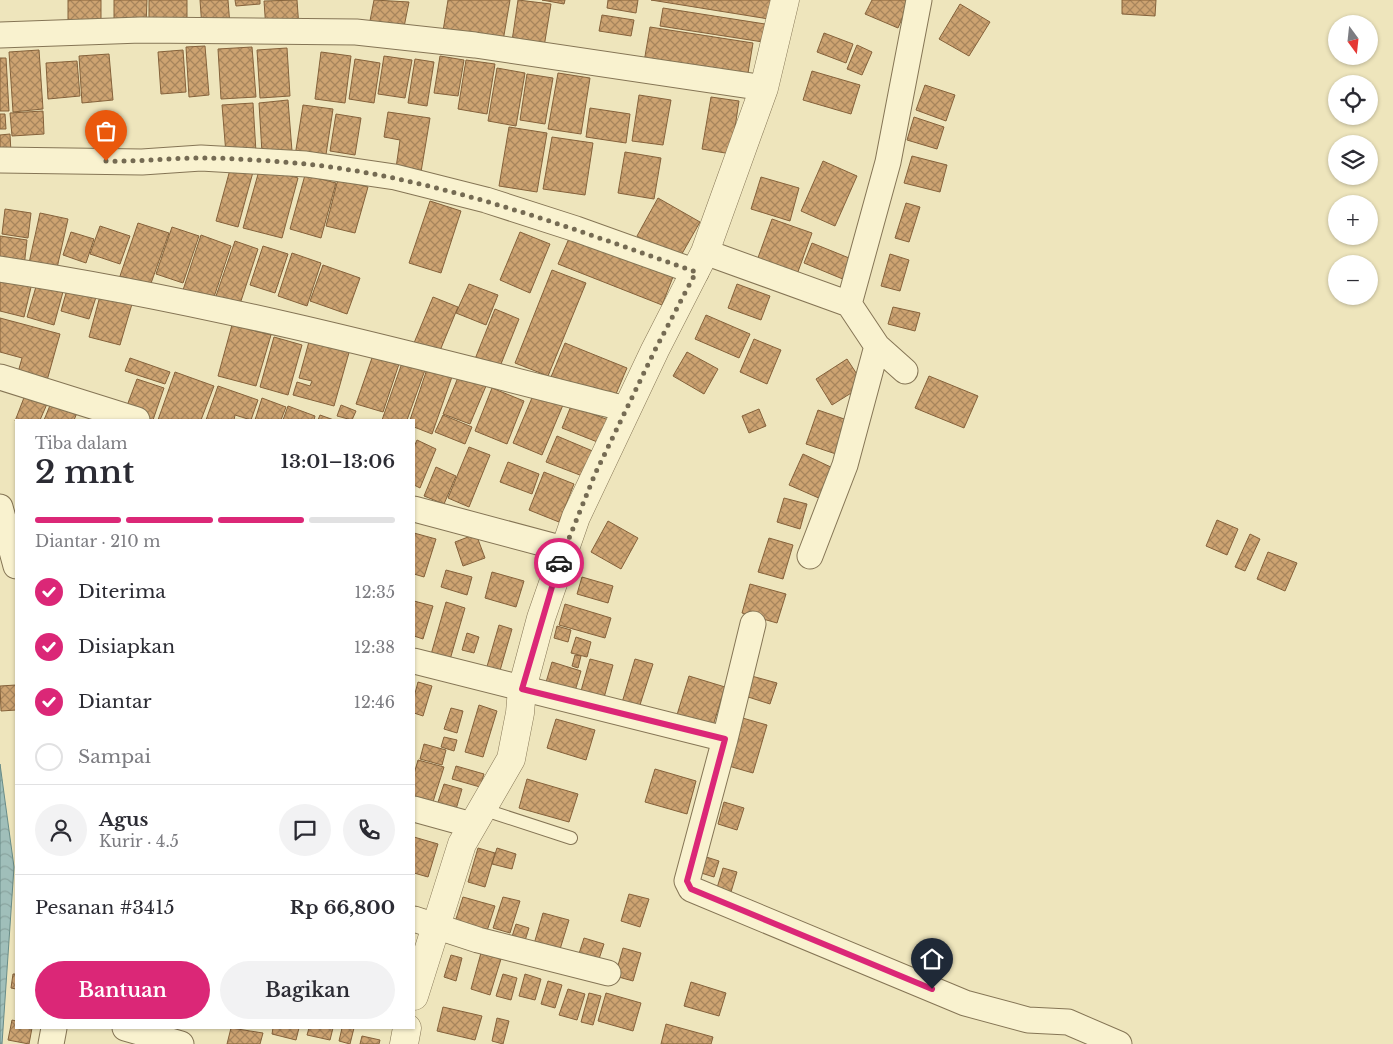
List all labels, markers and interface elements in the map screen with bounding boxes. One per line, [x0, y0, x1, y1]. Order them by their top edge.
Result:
north arrow [1328, 15, 1378, 65]
map controls [1328, 15, 1378, 305]
button: locate [1328, 75, 1378, 125]
pin [85, 110, 127, 161]
icon: bag [92, 117, 120, 145]
button: layers [1328, 135, 1378, 185]
button: + [1328, 195, 1378, 245]
button: − [1328, 255, 1378, 305]
text: Tiba dalam [35, 433, 127, 453]
text: 13:01–13:06 [281, 450, 395, 473]
text: 2 mnt [35, 452, 134, 492]
text: Diantar · 210 m [35, 531, 161, 551]
courier [534, 538, 584, 588]
icon: car [545, 549, 573, 577]
icon: check [35, 578, 63, 606]
text: Diterima [78, 580, 166, 603]
text: 12:35 [355, 582, 395, 602]
icon: check [35, 633, 63, 661]
text: Disiapkan [78, 635, 175, 658]
text: 12:38 [354, 637, 395, 657]
icon: check [35, 688, 63, 716]
text: Diantar [78, 690, 152, 713]
text: 12:46 [354, 692, 395, 712]
text: Sampai [78, 745, 151, 768]
button: person [35, 804, 87, 856]
button: chat [279, 804, 331, 856]
button: phone [343, 804, 395, 856]
text: Agus [99, 808, 148, 831]
text: Kurir · 4.5 [99, 831, 179, 851]
text: Pesanan #3415 [35, 896, 174, 919]
text: Rp 66,800 [290, 896, 395, 919]
pin [911, 938, 953, 989]
icon: home [918, 945, 946, 973]
button: Bantuan [35, 961, 210, 1019]
button: Bagikan [220, 961, 395, 1019]

